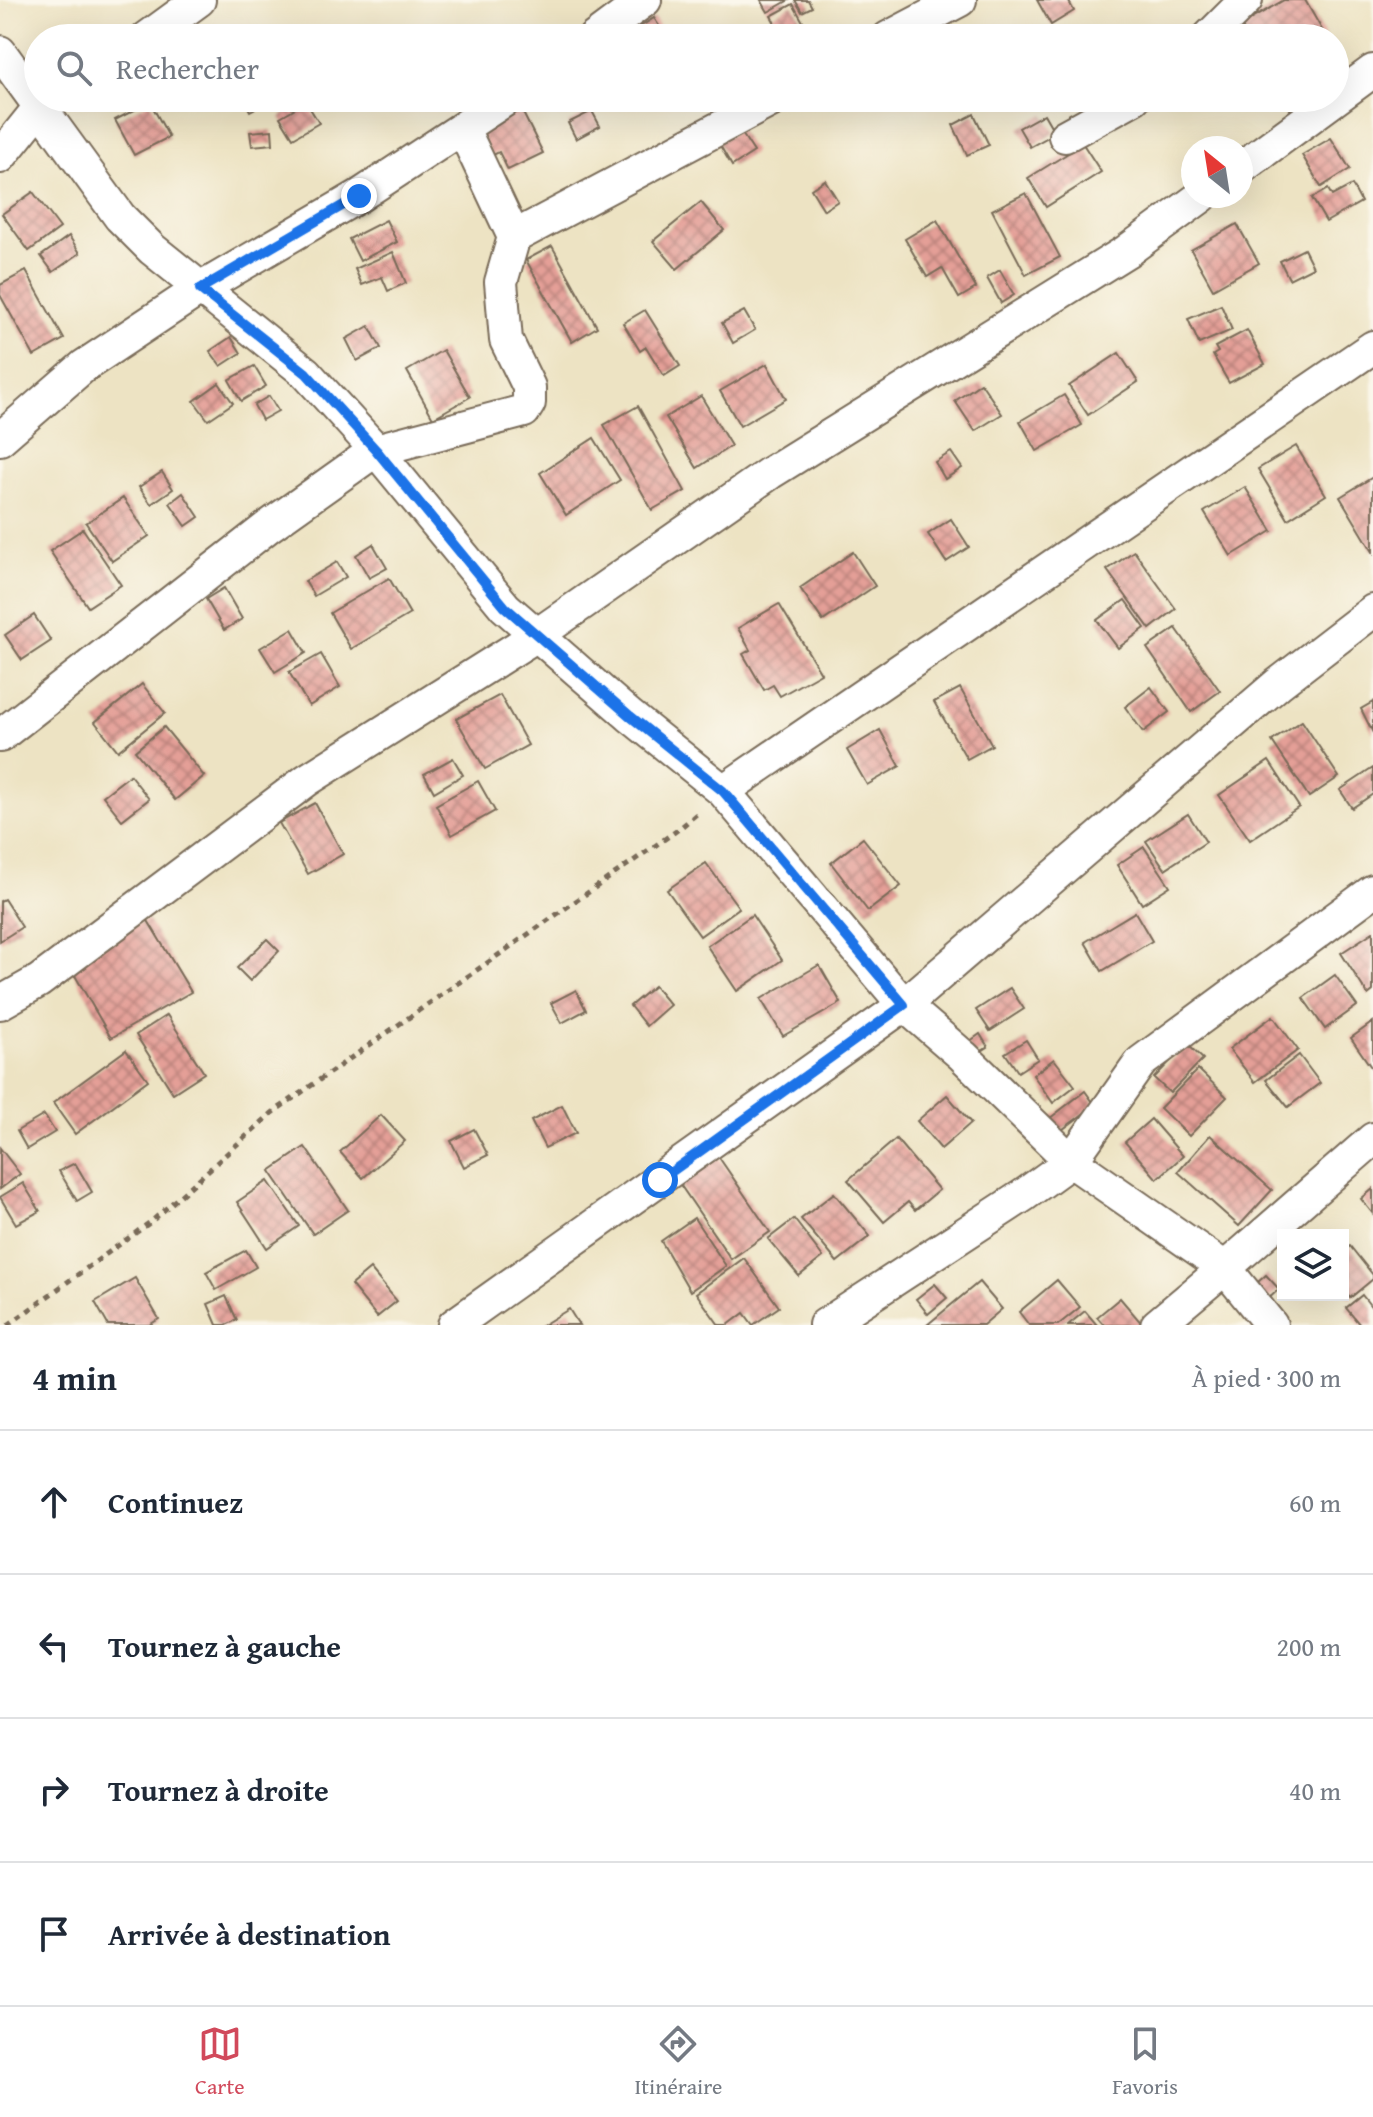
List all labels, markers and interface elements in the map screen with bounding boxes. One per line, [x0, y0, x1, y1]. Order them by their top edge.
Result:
search box [24, 24, 1349, 112]
icon: search [52, 46, 96, 90]
text: Rechercher [116, 46, 259, 90]
north arrow [1181, 136, 1253, 208]
route end [341, 178, 377, 214]
route start [642, 1162, 678, 1198]
map controls [1277, 1229, 1349, 1301]
button: layers [1277, 1229, 1349, 1301]
text: 4 min [32, 1353, 117, 1402]
text: À pied · 300 m [1192, 1358, 1341, 1397]
icon: ahead [32, 1480, 76, 1524]
text: Continuez [108, 1480, 243, 1524]
text: 60 m [1289, 1483, 1341, 1522]
icon: left [32, 1624, 76, 1668]
text: Tournez à gauche [108, 1624, 341, 1668]
text: 200 m [1276, 1627, 1341, 1666]
icon: right [32, 1768, 76, 1812]
text: Tournez à droite [108, 1768, 329, 1812]
text: 40 m [1289, 1771, 1341, 1810]
icon: arrive [32, 1912, 76, 1956]
text: Arrivée à destination [108, 1912, 390, 1956]
tab: Carte [195, 2022, 245, 2102]
tab: Itinéraire [634, 2022, 722, 2102]
tab: Favoris [1112, 2022, 1178, 2102]

